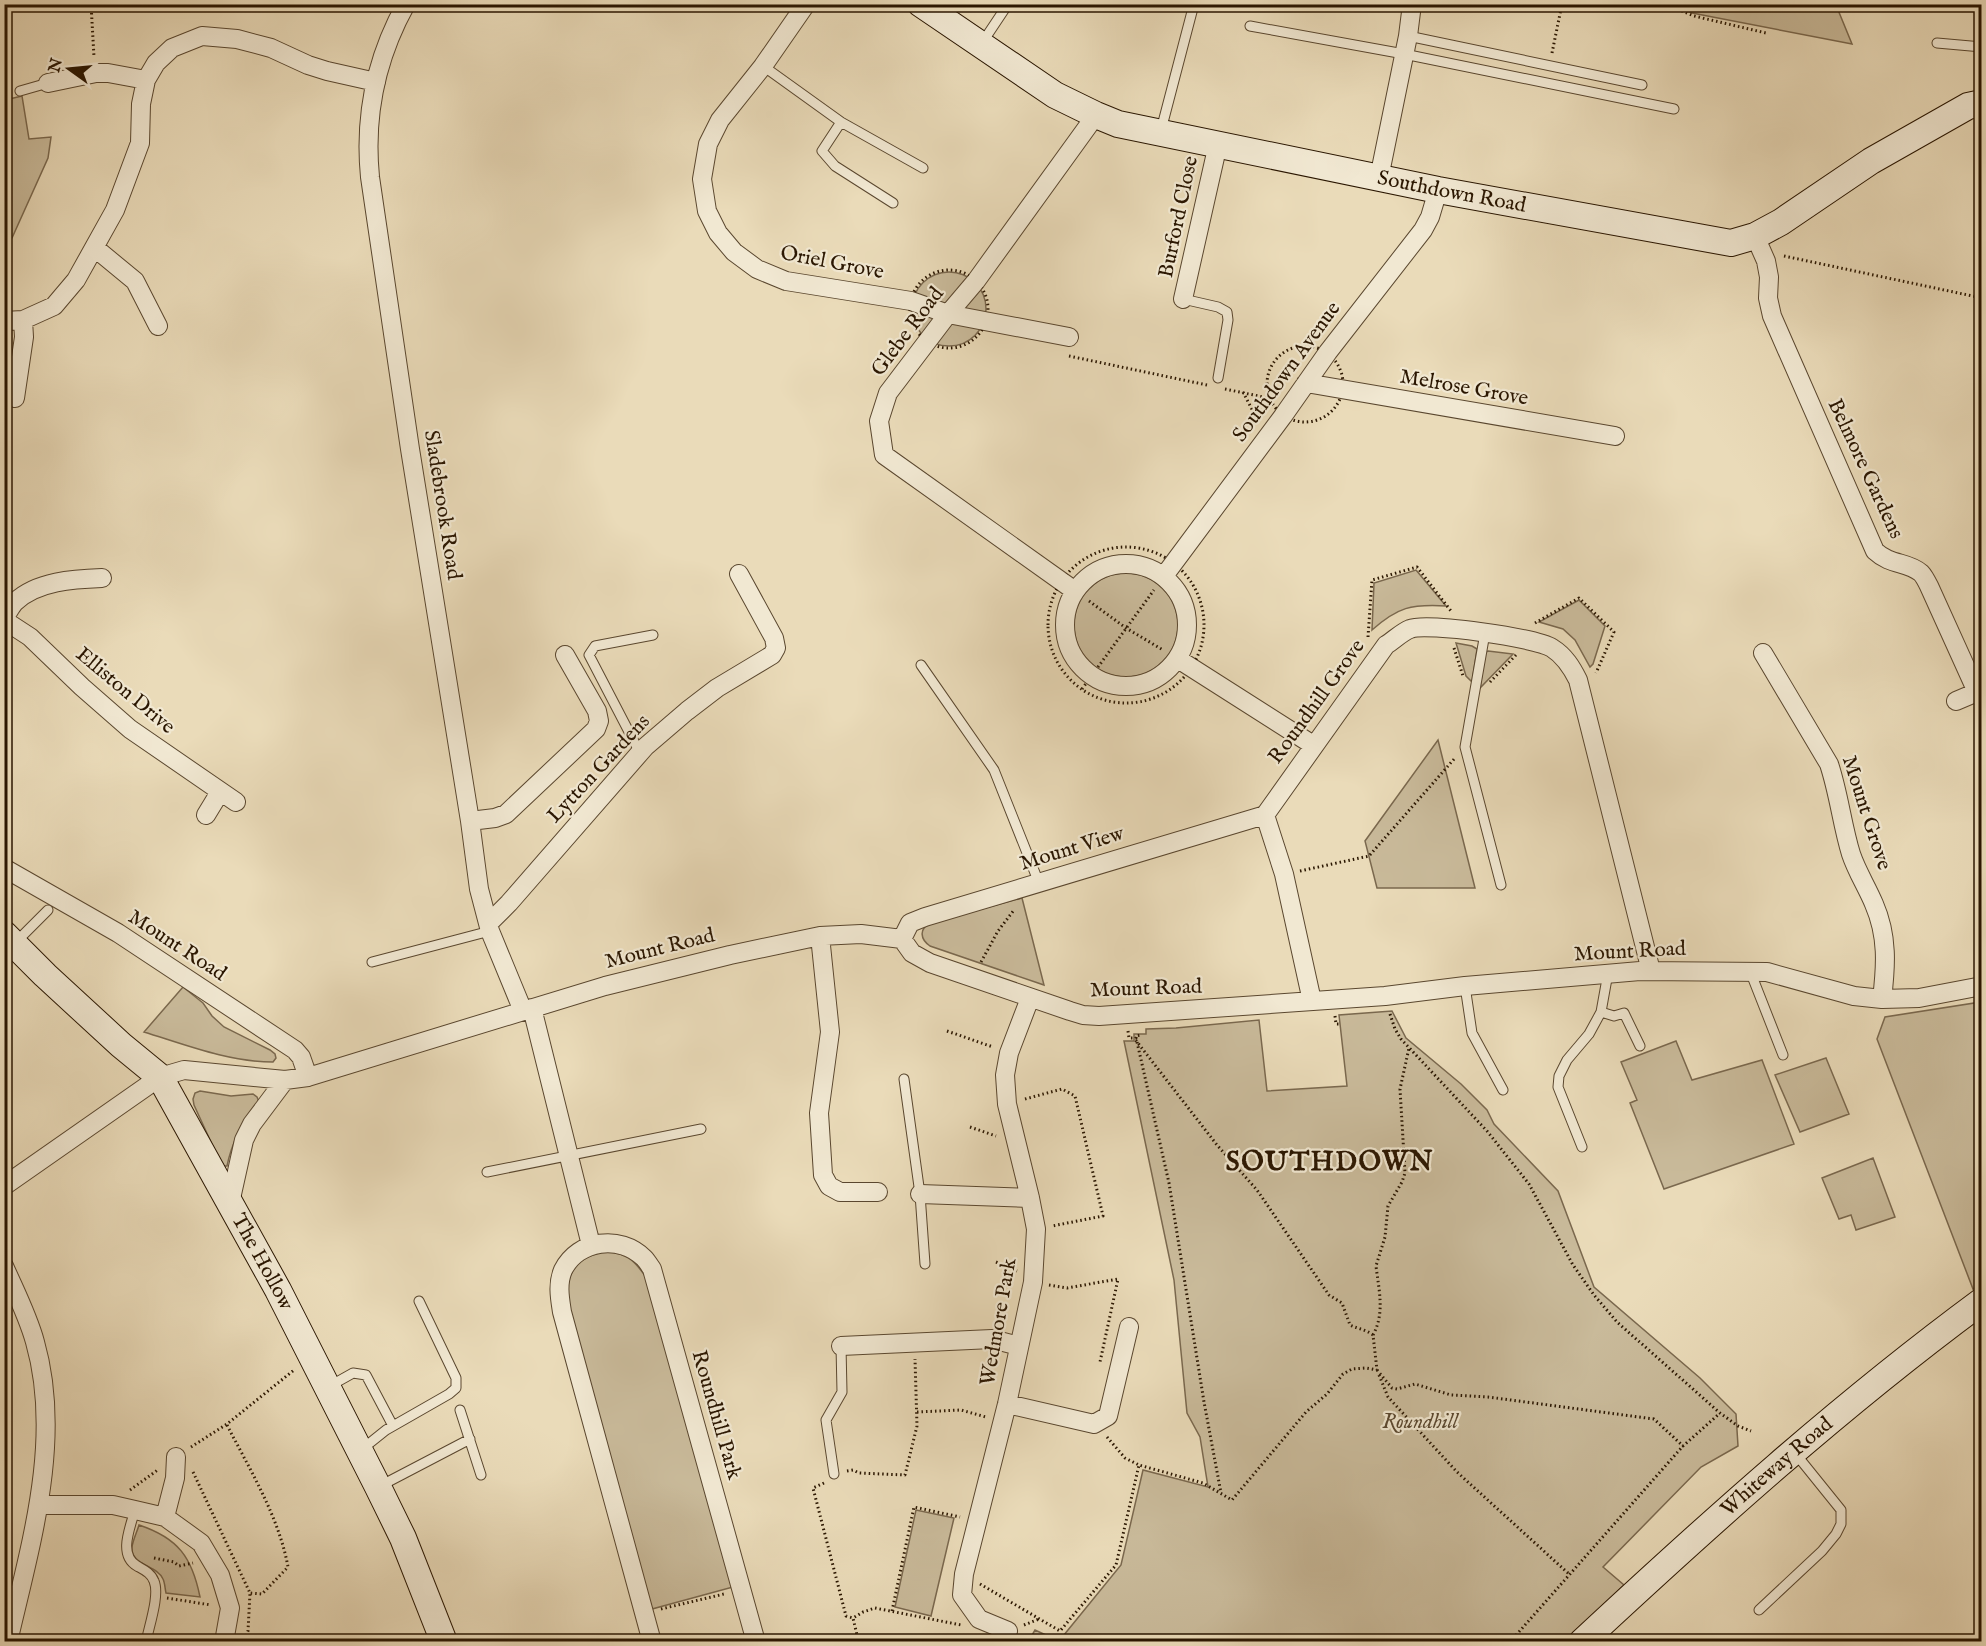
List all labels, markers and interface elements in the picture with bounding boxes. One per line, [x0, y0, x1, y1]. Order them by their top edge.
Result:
north arrow [39, 39, 99, 99]
text: N [45, 56, 68, 76]
street label: Burford Close [1153, 153, 1205, 280]
street label: Southdown Road [1375, 164, 1529, 219]
street label: Oriel Grove [778, 240, 886, 286]
street label: Glebe Road [866, 281, 951, 382]
street label: Southdown Avenue [1227, 296, 1347, 448]
street label: Melrose Grove [1398, 363, 1531, 413]
street label: Belmore Gardens [1821, 395, 1909, 543]
street label: Sladebrook Road [417, 428, 467, 583]
street label: Roundhill Grove [1263, 634, 1372, 770]
street label: Elliston Drive [70, 641, 181, 741]
street label: Lytton Gardens [542, 709, 656, 829]
street label: Mount Grove [1835, 752, 1897, 874]
street label: Mount View [1017, 820, 1128, 878]
street label: Mount Road [123, 904, 232, 988]
street label: Mount Road [602, 922, 718, 976]
street label: Mount Road [1573, 936, 1687, 968]
street label: Mount Road [1090, 974, 1203, 1004]
district label: SOUTHDOWN [1226, 1146, 1434, 1180]
street label: The Hollow [225, 1209, 300, 1316]
street label: Wedmore Park [974, 1255, 1024, 1388]
street label: Roundhill Park [685, 1347, 748, 1483]
park label: Roundhill [1382, 1409, 1460, 1436]
street label: Whiteway Road [1715, 1410, 1839, 1523]

